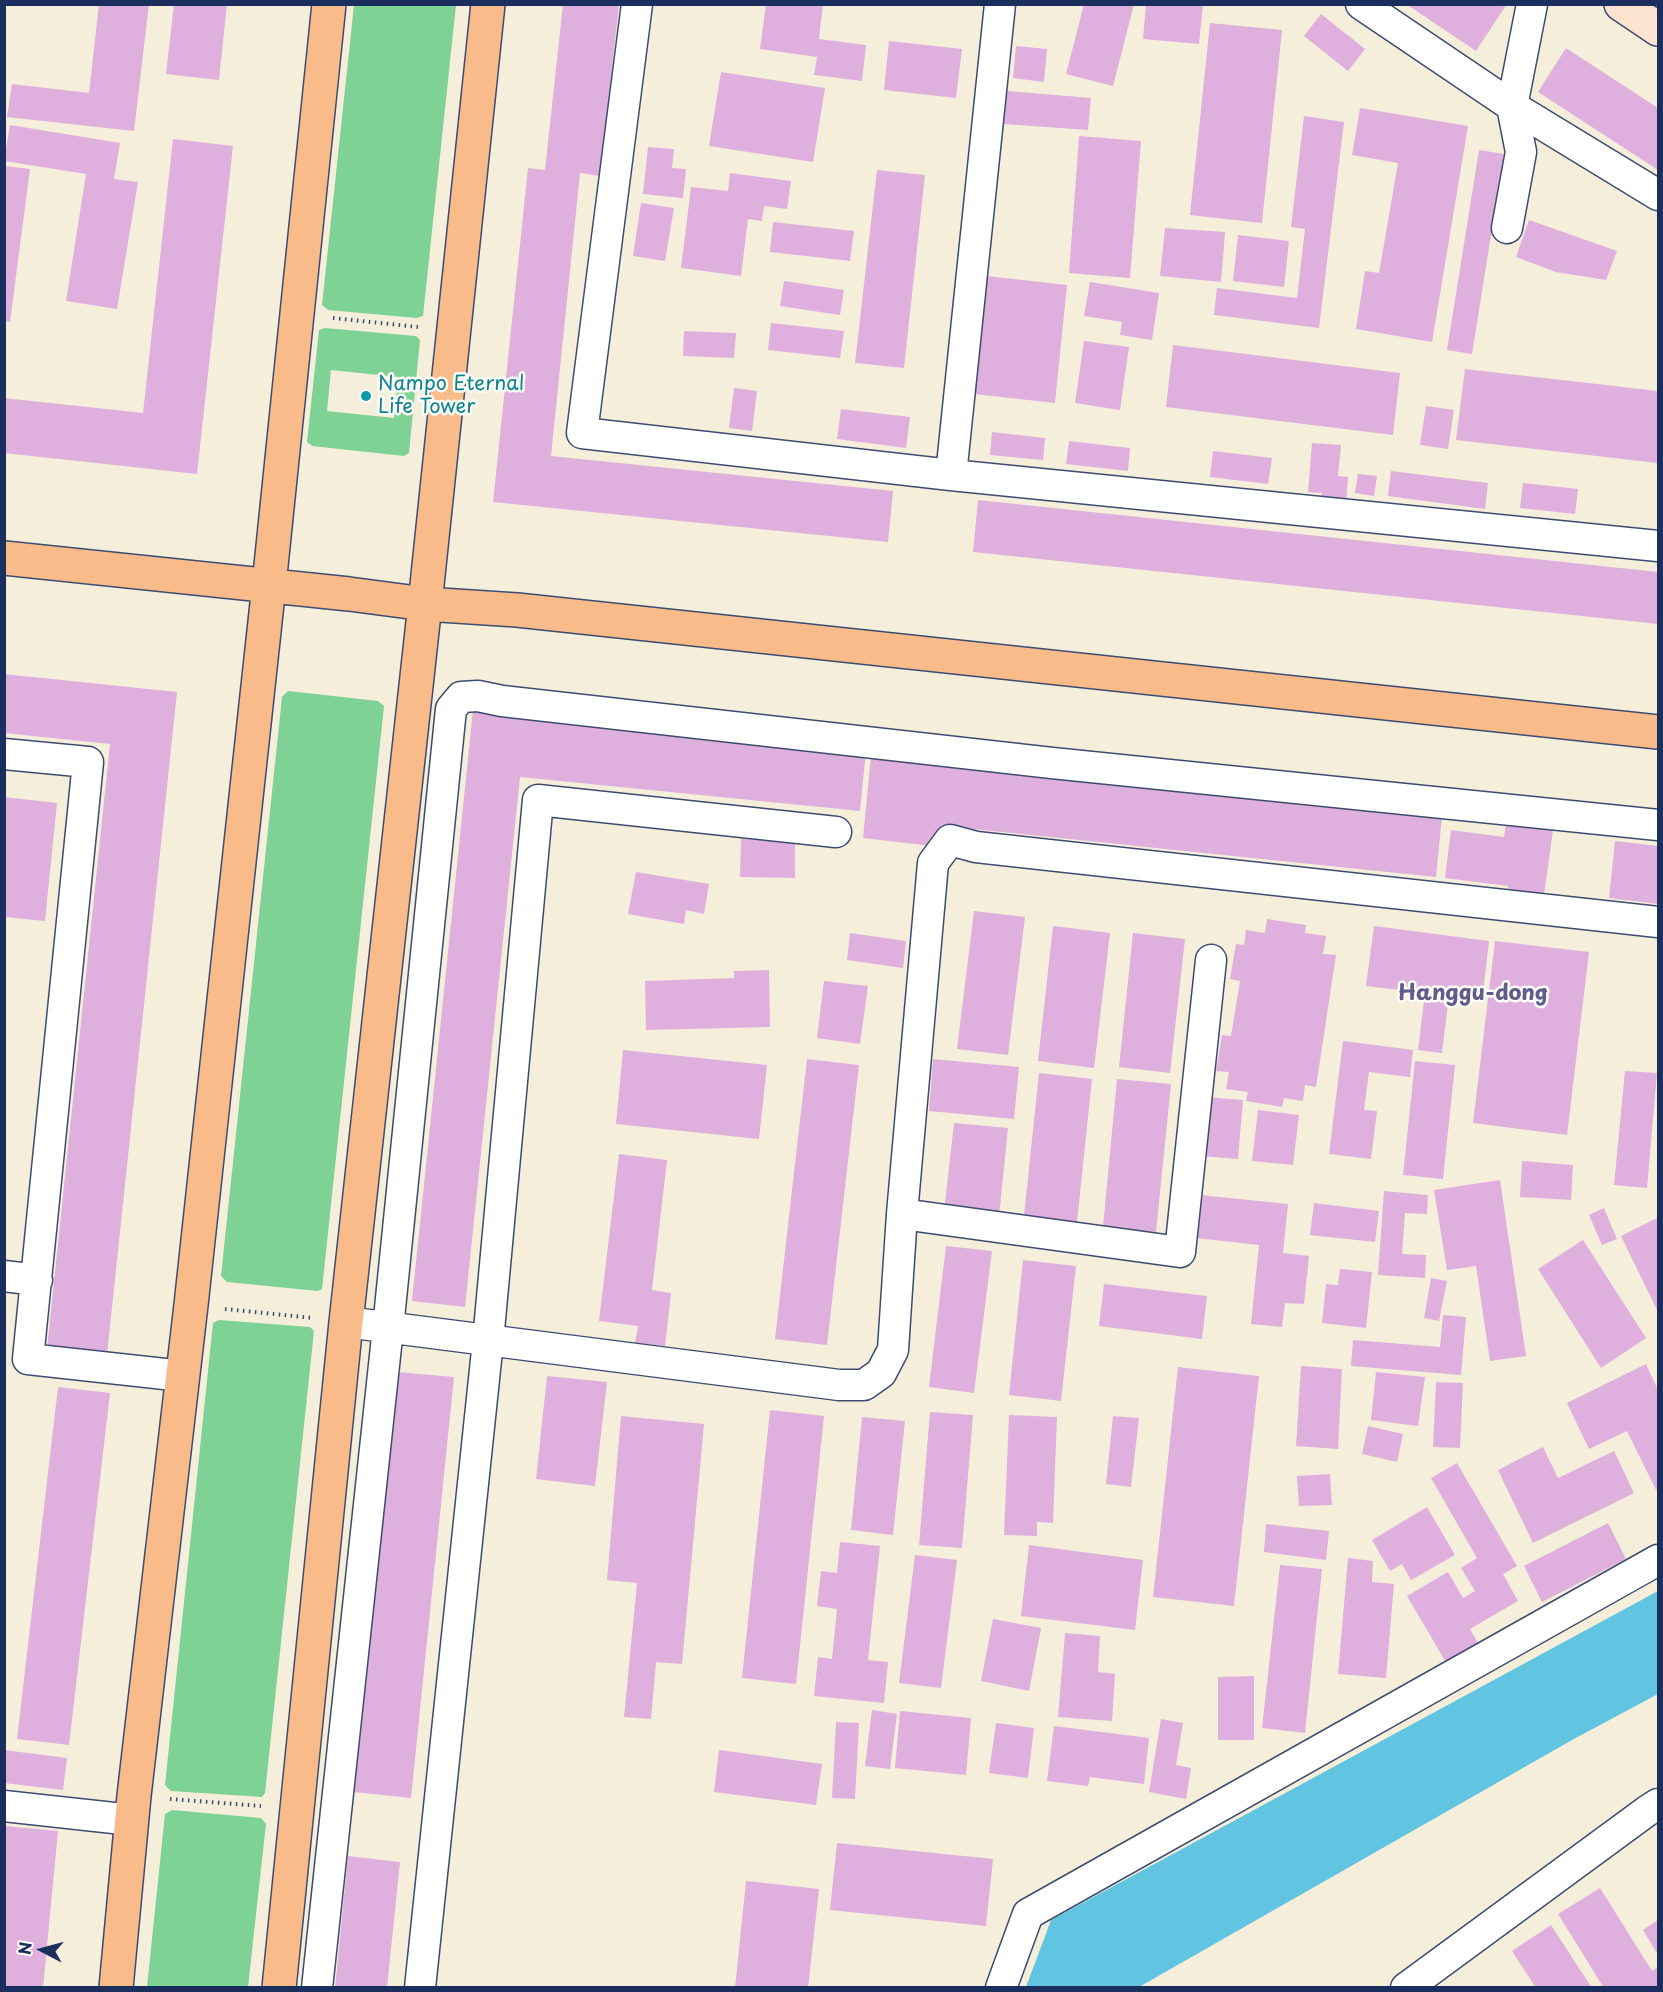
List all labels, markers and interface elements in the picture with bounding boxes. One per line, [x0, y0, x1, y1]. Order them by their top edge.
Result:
place label: Nampo Eternal Life Tower [378, 372, 524, 419]
marker: Nampo Eternal Life Tower [359, 389, 373, 403]
district label: Hanggu-dong [1398, 981, 1548, 1007]
north arrow [12, 1920, 72, 1980]
text: N [12, 1941, 37, 1956]

